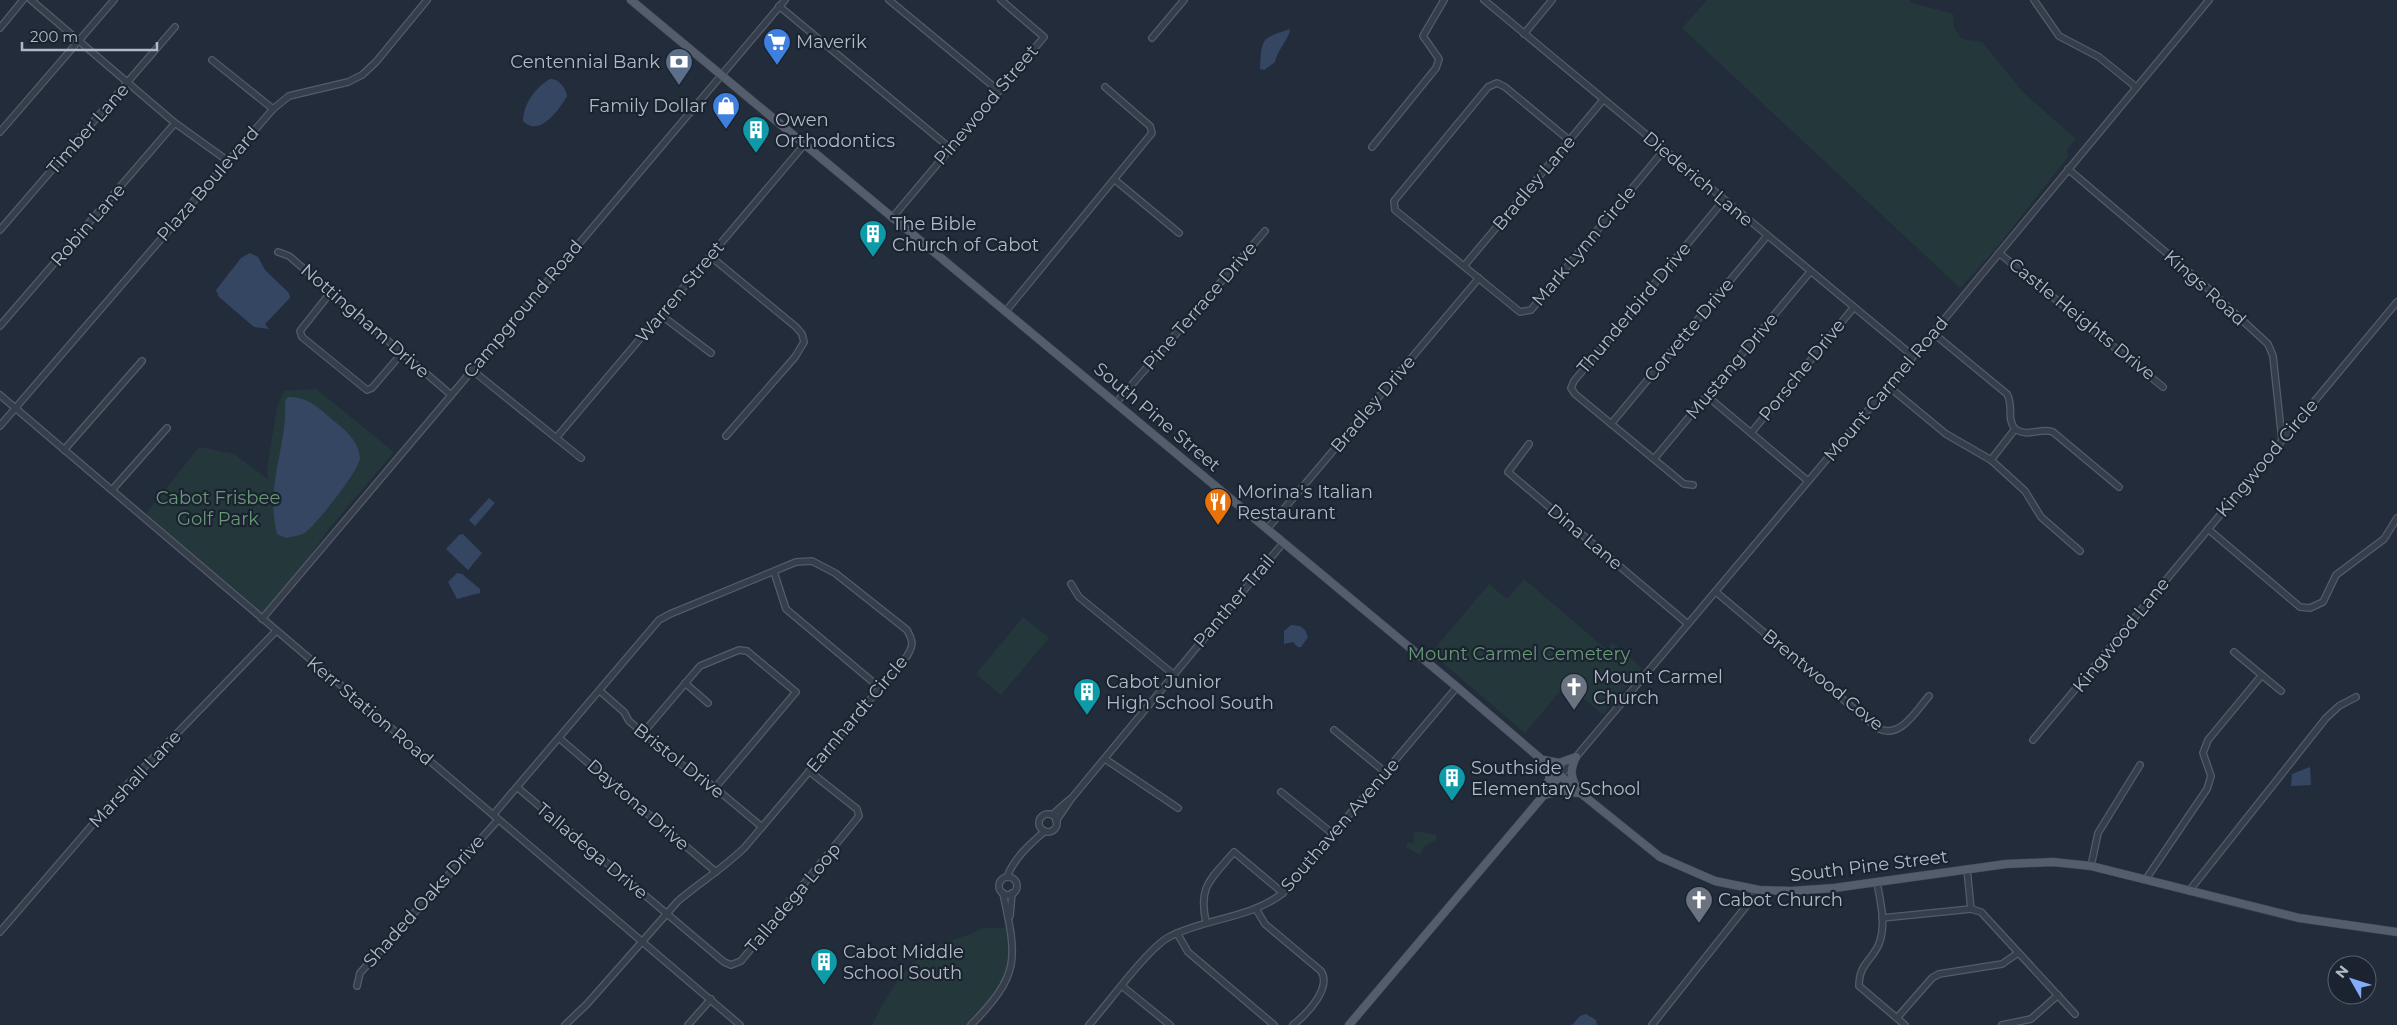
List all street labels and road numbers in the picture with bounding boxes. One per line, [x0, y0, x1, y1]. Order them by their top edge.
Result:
street label: Pinewood Street [929, 40, 1043, 170]
street label: Timber Lane [42, 79, 134, 179]
street label: Plaza Boulevard [152, 122, 264, 246]
street label: Diederich Lane [1639, 127, 1758, 231]
street label: Bradley Lane [1488, 131, 1580, 235]
street label: Robin Lane [46, 179, 130, 271]
street label: Mark Lynn Circle [1527, 181, 1641, 311]
street label: Campground Road [459, 236, 587, 382]
street label: Warren Street [631, 237, 729, 347]
street label: Pine Terrace Drive [1138, 237, 1262, 375]
street label: Thunderbird Drive [1573, 238, 1696, 378]
street label: Kings Road [2159, 245, 2251, 331]
street label: Castle Heights Drive [2004, 253, 2160, 385]
street label: Nottingham Drive [296, 259, 434, 383]
street label: Corvette Drive [1639, 274, 1739, 386]
street label: Mustang Drive [1681, 308, 1783, 424]
street label: Mount Carmel Road [1819, 312, 1953, 466]
street label: Porsche Drive [1754, 314, 1850, 425]
street label: Bradley Drive [1326, 351, 1420, 457]
street label: South Pine Street [1089, 358, 1225, 476]
street label: Kingwood Circle [2211, 394, 2323, 522]
street label: Dina Lane [1543, 499, 1627, 575]
street label: Panther Trail [1189, 550, 1279, 652]
street label: Kingwood Lane [2068, 573, 2174, 697]
street label: Brentwood Cove [1758, 624, 1888, 736]
street label: Earnhardt Circle [802, 651, 912, 777]
street label: Kerr Station Road [302, 652, 438, 770]
street label: Bristol Drive [629, 719, 729, 803]
street label: Marshall Lane [84, 726, 186, 832]
street label: Southaven Avenue [1276, 754, 1404, 896]
street label: Daytona Drive [583, 755, 694, 855]
street label: Talladega Drive [532, 798, 652, 904]
street label: Shaded Oaks Drive [359, 830, 489, 972]
street label: Talladega Loop [741, 839, 845, 957]
street label: South Pine Street [1789, 845, 1949, 887]

